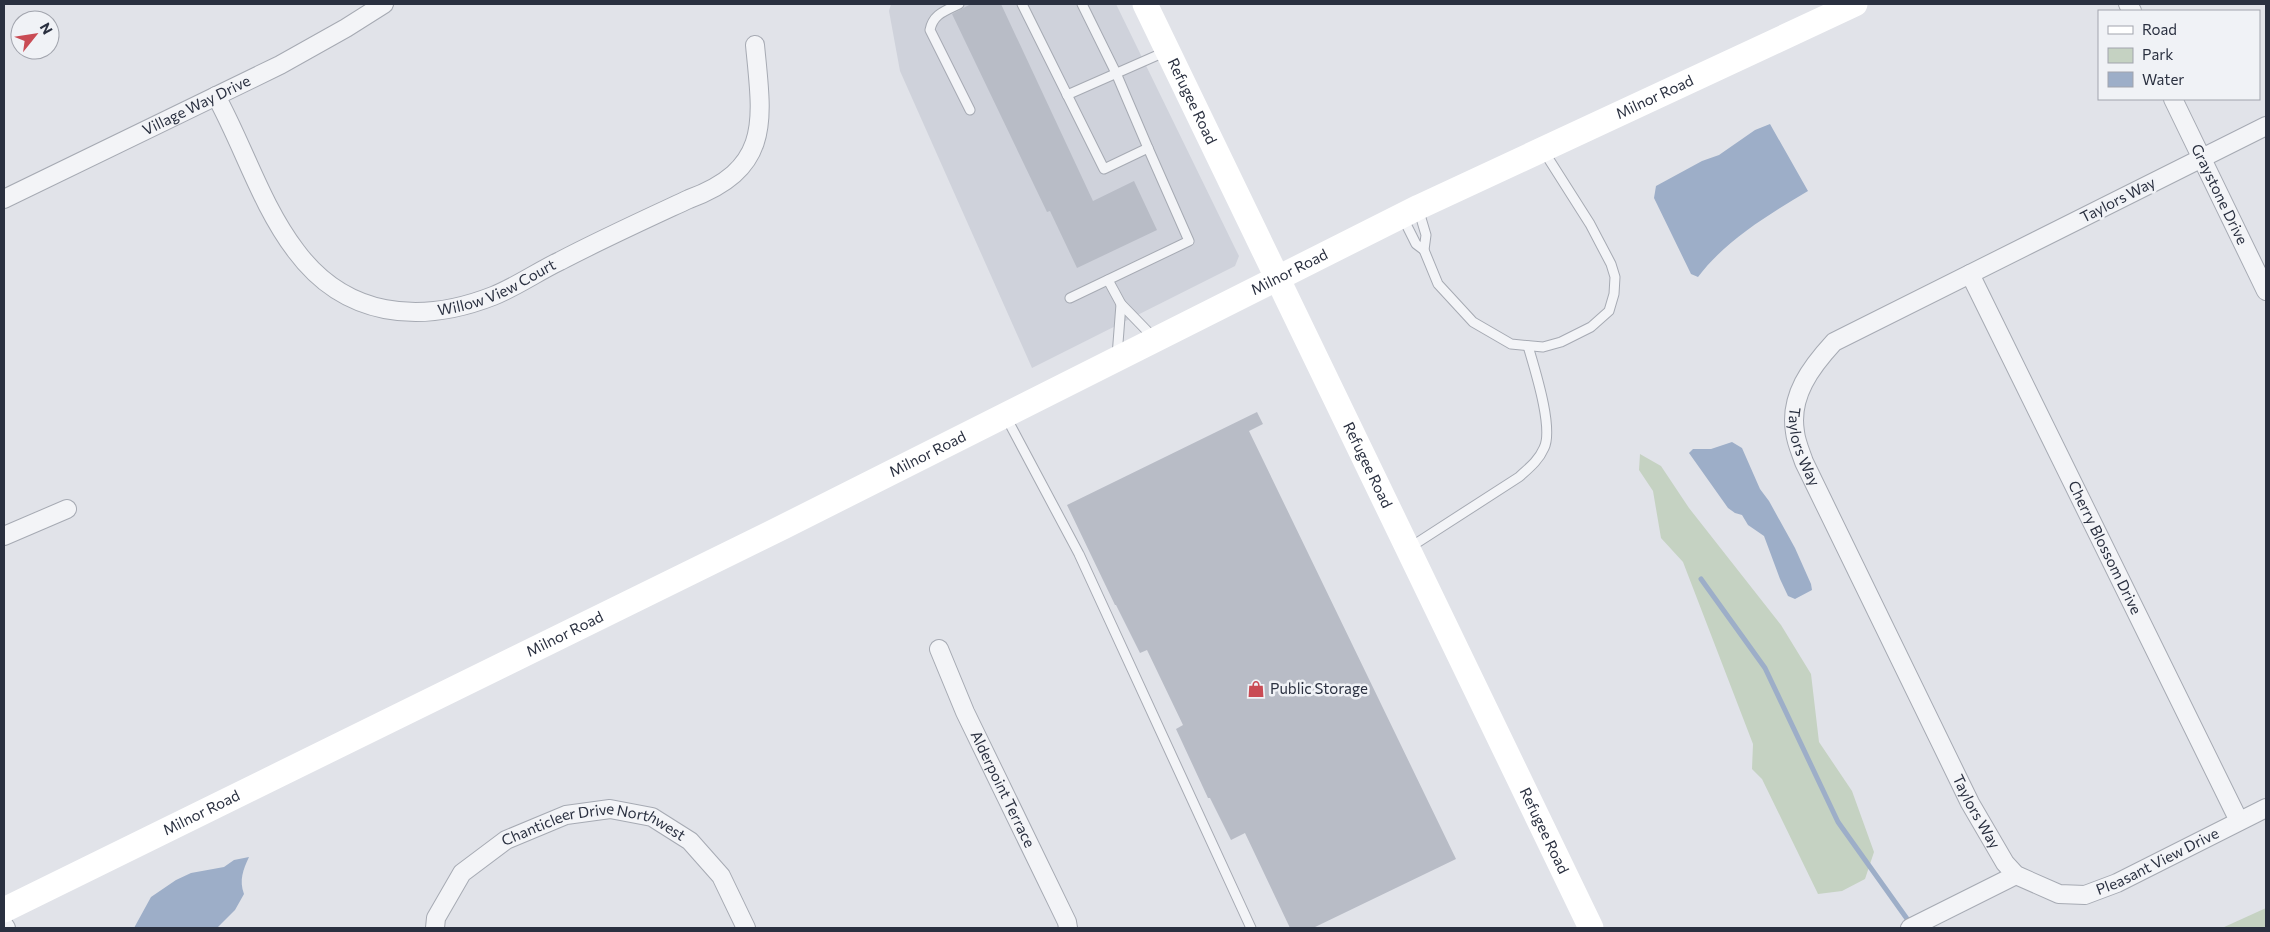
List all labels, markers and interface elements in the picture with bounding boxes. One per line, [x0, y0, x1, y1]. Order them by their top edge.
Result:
north arrow [10, 10, 60, 60]
legend [2098, 10, 2260, 100]
text: N [37, 19, 57, 37]
text: Road [2142, 20, 2177, 38]
text: Park [2142, 45, 2173, 63]
street label: Refugee Road [1164, 55, 1221, 147]
text: Water [2142, 70, 2184, 88]
street label: Village Way Drive [139, 71, 253, 138]
street label: Milnor Road [1613, 71, 1696, 122]
street label: Graystone Drive [2188, 141, 2252, 247]
street label: Taylors Way [2077, 172, 2158, 226]
street label: Milnor Road [1248, 244, 1330, 298]
street label: Willow View Court [436, 255, 558, 319]
street label: Taylors Way [1786, 406, 1824, 489]
street label: Refugee Road [1340, 419, 1397, 511]
street label: Milnor Road [886, 427, 969, 480]
street label: Cherry Blossom Drive [2065, 477, 2146, 617]
street label: Milnor Road [523, 607, 606, 660]
shop icon: Public Storage [1246, 679, 1266, 699]
place label: Public Storage [1270, 679, 1368, 697]
street label: Alderpoint Terrace [967, 727, 1039, 850]
street label: Taylors Way [1949, 771, 2005, 852]
street label: Refugee Road [1517, 784, 1573, 876]
street label: Milnor Road [160, 786, 242, 839]
text: Chanticleer Drive Northwest [498, 798, 689, 849]
street label: Pleasant View Drive [2093, 823, 2221, 898]
street label: Chanticleer Drive Northwest [496, 832, 690, 856]

